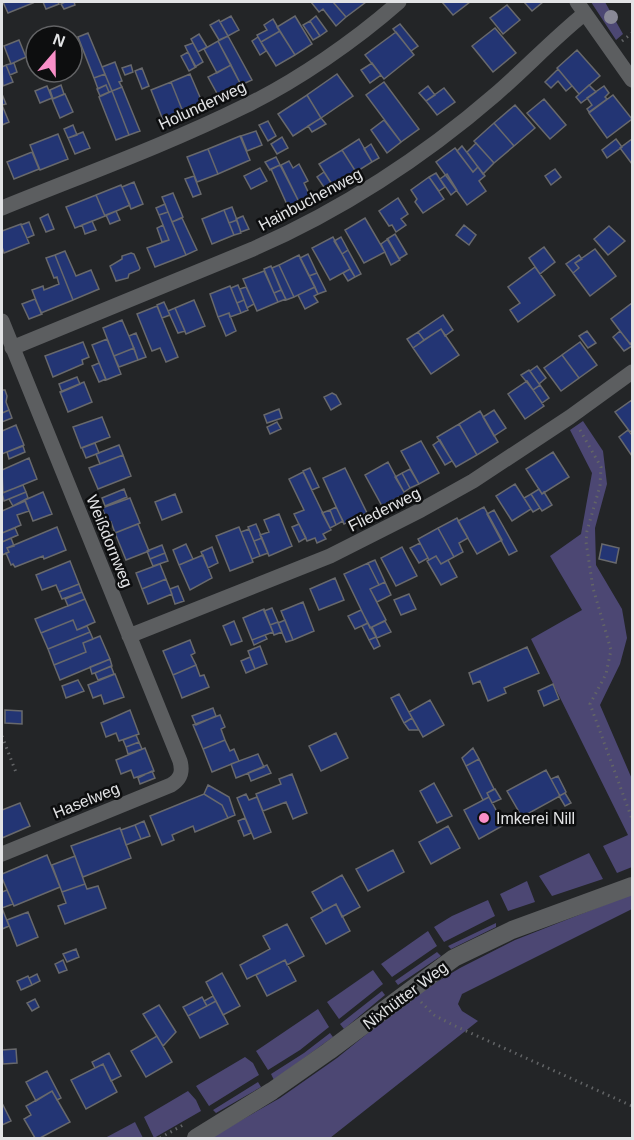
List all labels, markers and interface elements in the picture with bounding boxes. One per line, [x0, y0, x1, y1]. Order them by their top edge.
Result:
north arrow [24, 24, 84, 84]
text: N [51, 30, 67, 50]
street label: Holunderweg [156, 78, 249, 133]
street label: Hainbuchenweg [256, 165, 365, 234]
street label: Fliederweg [346, 484, 423, 535]
street label: Weißdornweg [83, 492, 136, 590]
street label: Haselweg [50, 779, 122, 822]
place label: Imkerei Nill [496, 810, 575, 827]
marker: Imkerei Nill [477, 811, 491, 825]
street label: Nixhütter Weg [360, 958, 451, 1033]

